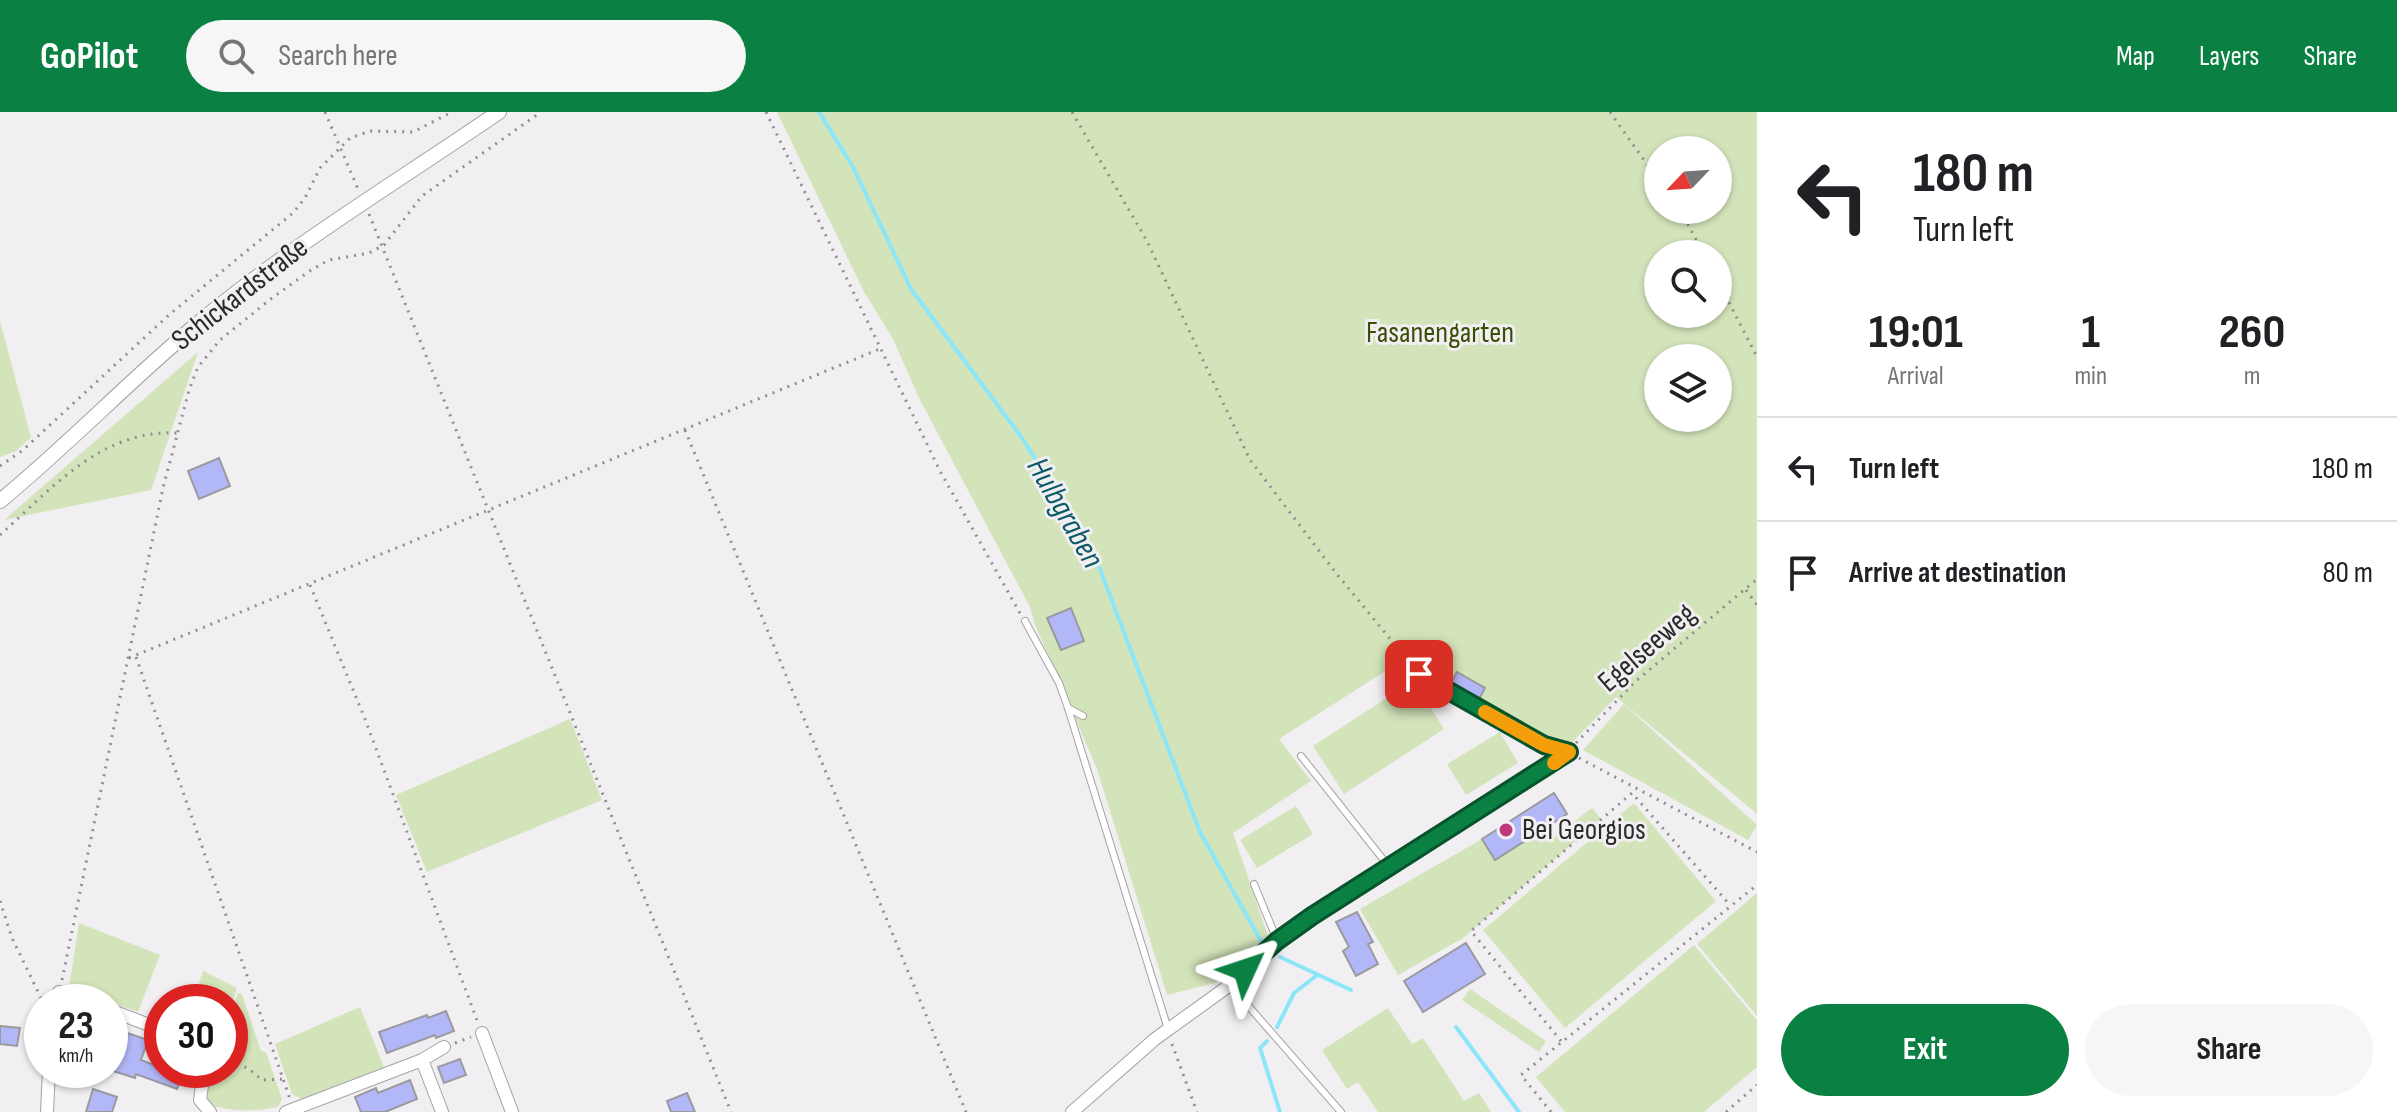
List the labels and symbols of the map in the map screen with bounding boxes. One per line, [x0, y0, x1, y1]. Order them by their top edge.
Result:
north arrow [1644, 136, 1732, 224]
street label: Schickardstraße [165, 230, 315, 358]
park label: Fasanengarten [1366, 315, 1514, 351]
water label: Hulbgraben [1018, 451, 1112, 575]
street label: Egelseeweg [1591, 596, 1703, 700]
pin [1385, 640, 1453, 708]
place label: Bei Georgios [1522, 812, 1646, 848]
marker: Bei Georgios [1497, 821, 1515, 839]
position arrow [1203, 928, 1287, 1012]
speed limit sign: 30 [144, 984, 248, 1088]

